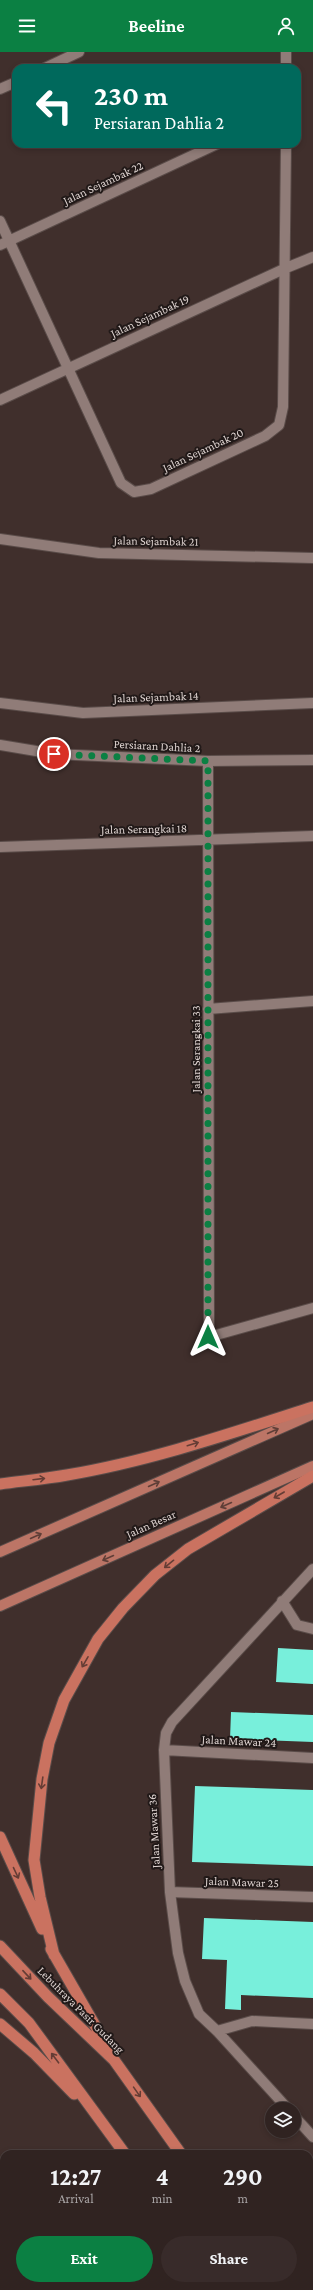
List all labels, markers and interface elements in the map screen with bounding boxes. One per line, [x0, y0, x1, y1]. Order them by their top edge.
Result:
icon: menu [16, 15, 38, 37]
icon: person [275, 15, 297, 37]
text: Beeline [128, 16, 185, 36]
icon: left [28, 80, 80, 132]
text: 230 m [94, 80, 168, 111]
text: Persiaran Dahlia 2 [94, 113, 224, 133]
street label: Jalan Sejambak 22 [60, 158, 145, 208]
street label: Jalan Sejambak 19 [107, 292, 192, 341]
street label: Jalan Sejambak 20 [159, 425, 246, 475]
street label: Jalan Sejambak 21 [112, 533, 199, 549]
street label: Jalan Sejambak 14 [112, 689, 199, 706]
pin [37, 737, 71, 771]
street label: Persiaran Dahlia 2 [113, 737, 201, 755]
icon: arrive [43, 743, 65, 765]
street label: Jalan Serangkai 18 [100, 821, 187, 837]
street label: Jalan Serangkai 33 [189, 1005, 203, 1094]
position arrow [187, 1316, 229, 1358]
one-way arrow [267, 1427, 279, 1434]
one-way arrow [186, 1440, 199, 1447]
one-way arrow [32, 1475, 45, 1483]
one-way arrow [148, 1480, 160, 1487]
one-way arrow [273, 1492, 285, 1500]
one-way arrow [221, 1502, 233, 1509]
street label: Jalan Besar [123, 1507, 179, 1542]
one-way arrow [29, 1532, 41, 1540]
one-way arrow [102, 1555, 114, 1562]
one-way arrow [164, 1559, 174, 1568]
one-way arrow [80, 1656, 88, 1668]
street label: Jalan Mawar 24 [200, 1732, 277, 1750]
one-way arrow [38, 1776, 46, 1789]
street label: Jalan Mawar 36 [145, 1793, 163, 1870]
one-way arrow [13, 1866, 20, 1878]
street label: Jalan Mawar 25 [204, 1874, 279, 1890]
street label: Lebuhraya Pasir Gudang [35, 1964, 127, 2056]
one-way arrow [22, 1970, 32, 1980]
one-way arrow [51, 2053, 59, 2064]
one-way arrow [133, 2086, 141, 2097]
map controls [265, 2102, 301, 2138]
button: layers [265, 2102, 301, 2138]
text: 12:27 [50, 2163, 101, 2190]
text: 4 [156, 2163, 169, 2190]
text: 290 [223, 2163, 263, 2190]
text: Arrival [58, 2191, 94, 2206]
text: min [152, 2191, 173, 2206]
text: m [238, 2191, 248, 2206]
button: Exit [16, 2236, 153, 2282]
button: Share [161, 2236, 297, 2282]

